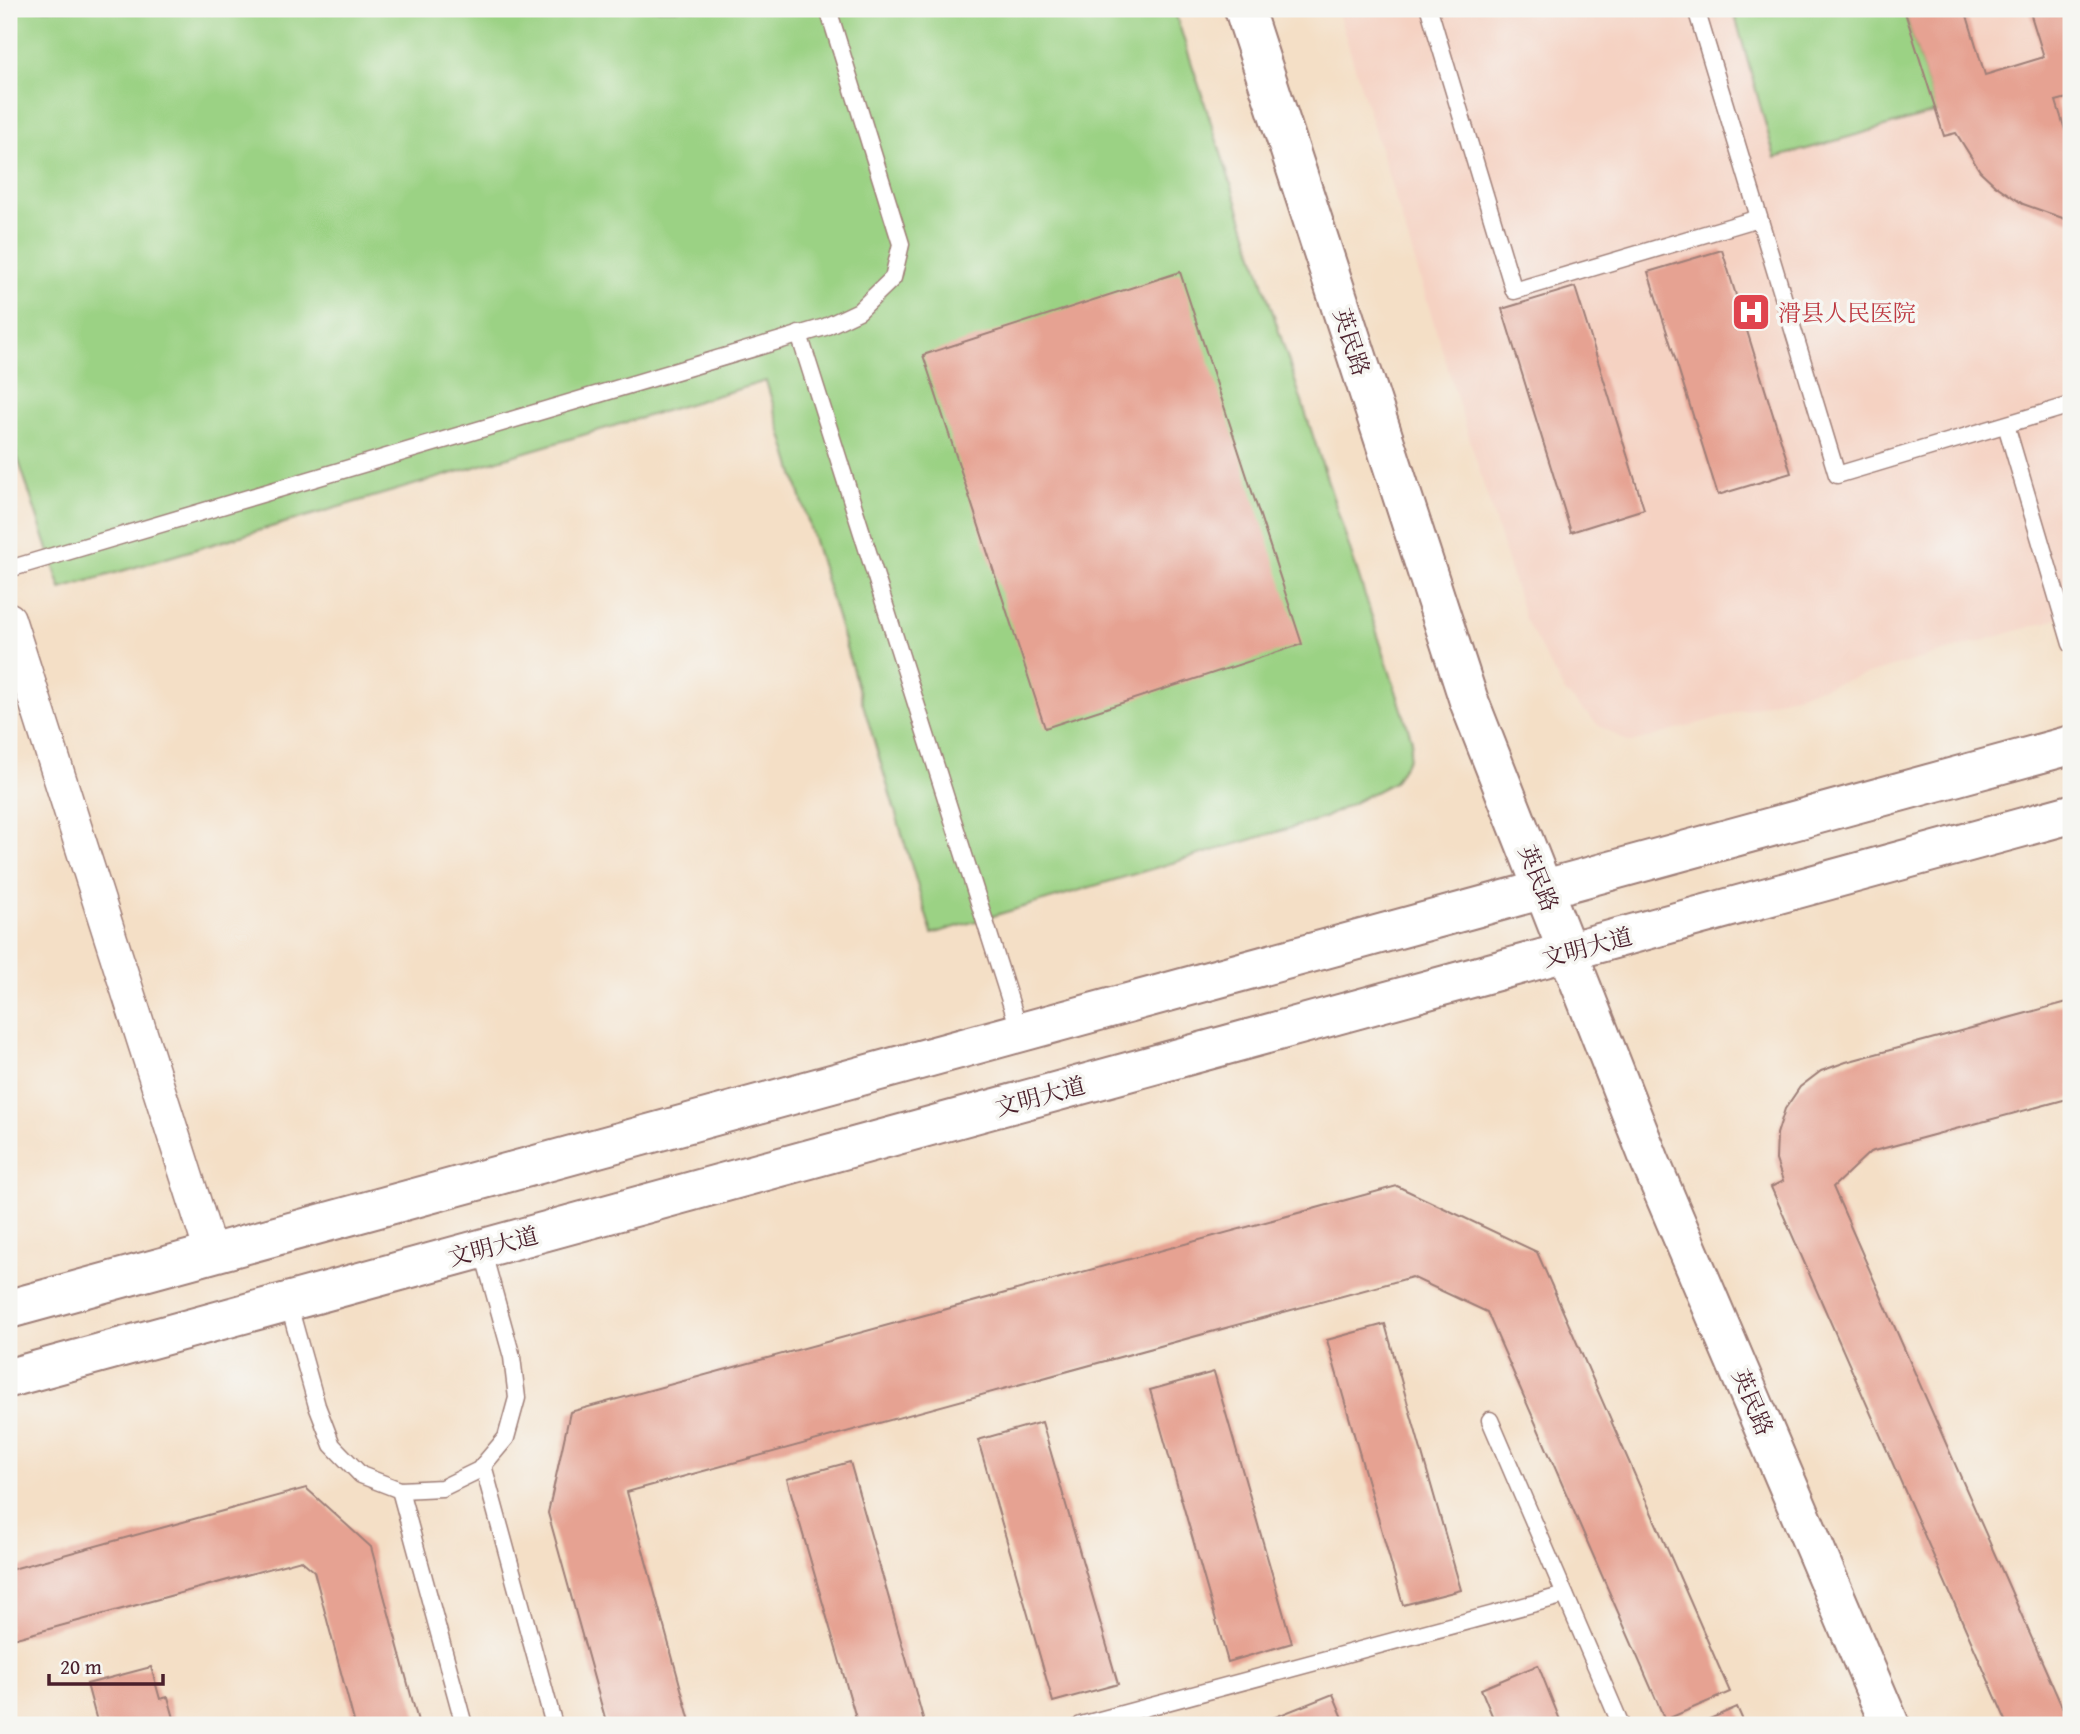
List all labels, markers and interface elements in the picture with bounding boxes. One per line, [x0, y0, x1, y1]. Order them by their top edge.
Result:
hospital icon: 滑县人民医院 [1730, 291, 1772, 333]
place label: 滑县人民医院 [1778, 296, 1916, 329]
street label: 英民路 [1326, 304, 1378, 380]
street label: 英民路 [1511, 840, 1567, 916]
street label: 文明大道 [1538, 919, 1636, 975]
street label: 文明大道 [991, 1068, 1089, 1124]
street label: 文明大道 [444, 1218, 542, 1274]
street label: 英民路 [1724, 1364, 1782, 1440]
scale bar [49, 1643, 163, 1687]
text: 20 m [60, 1651, 102, 1682]

